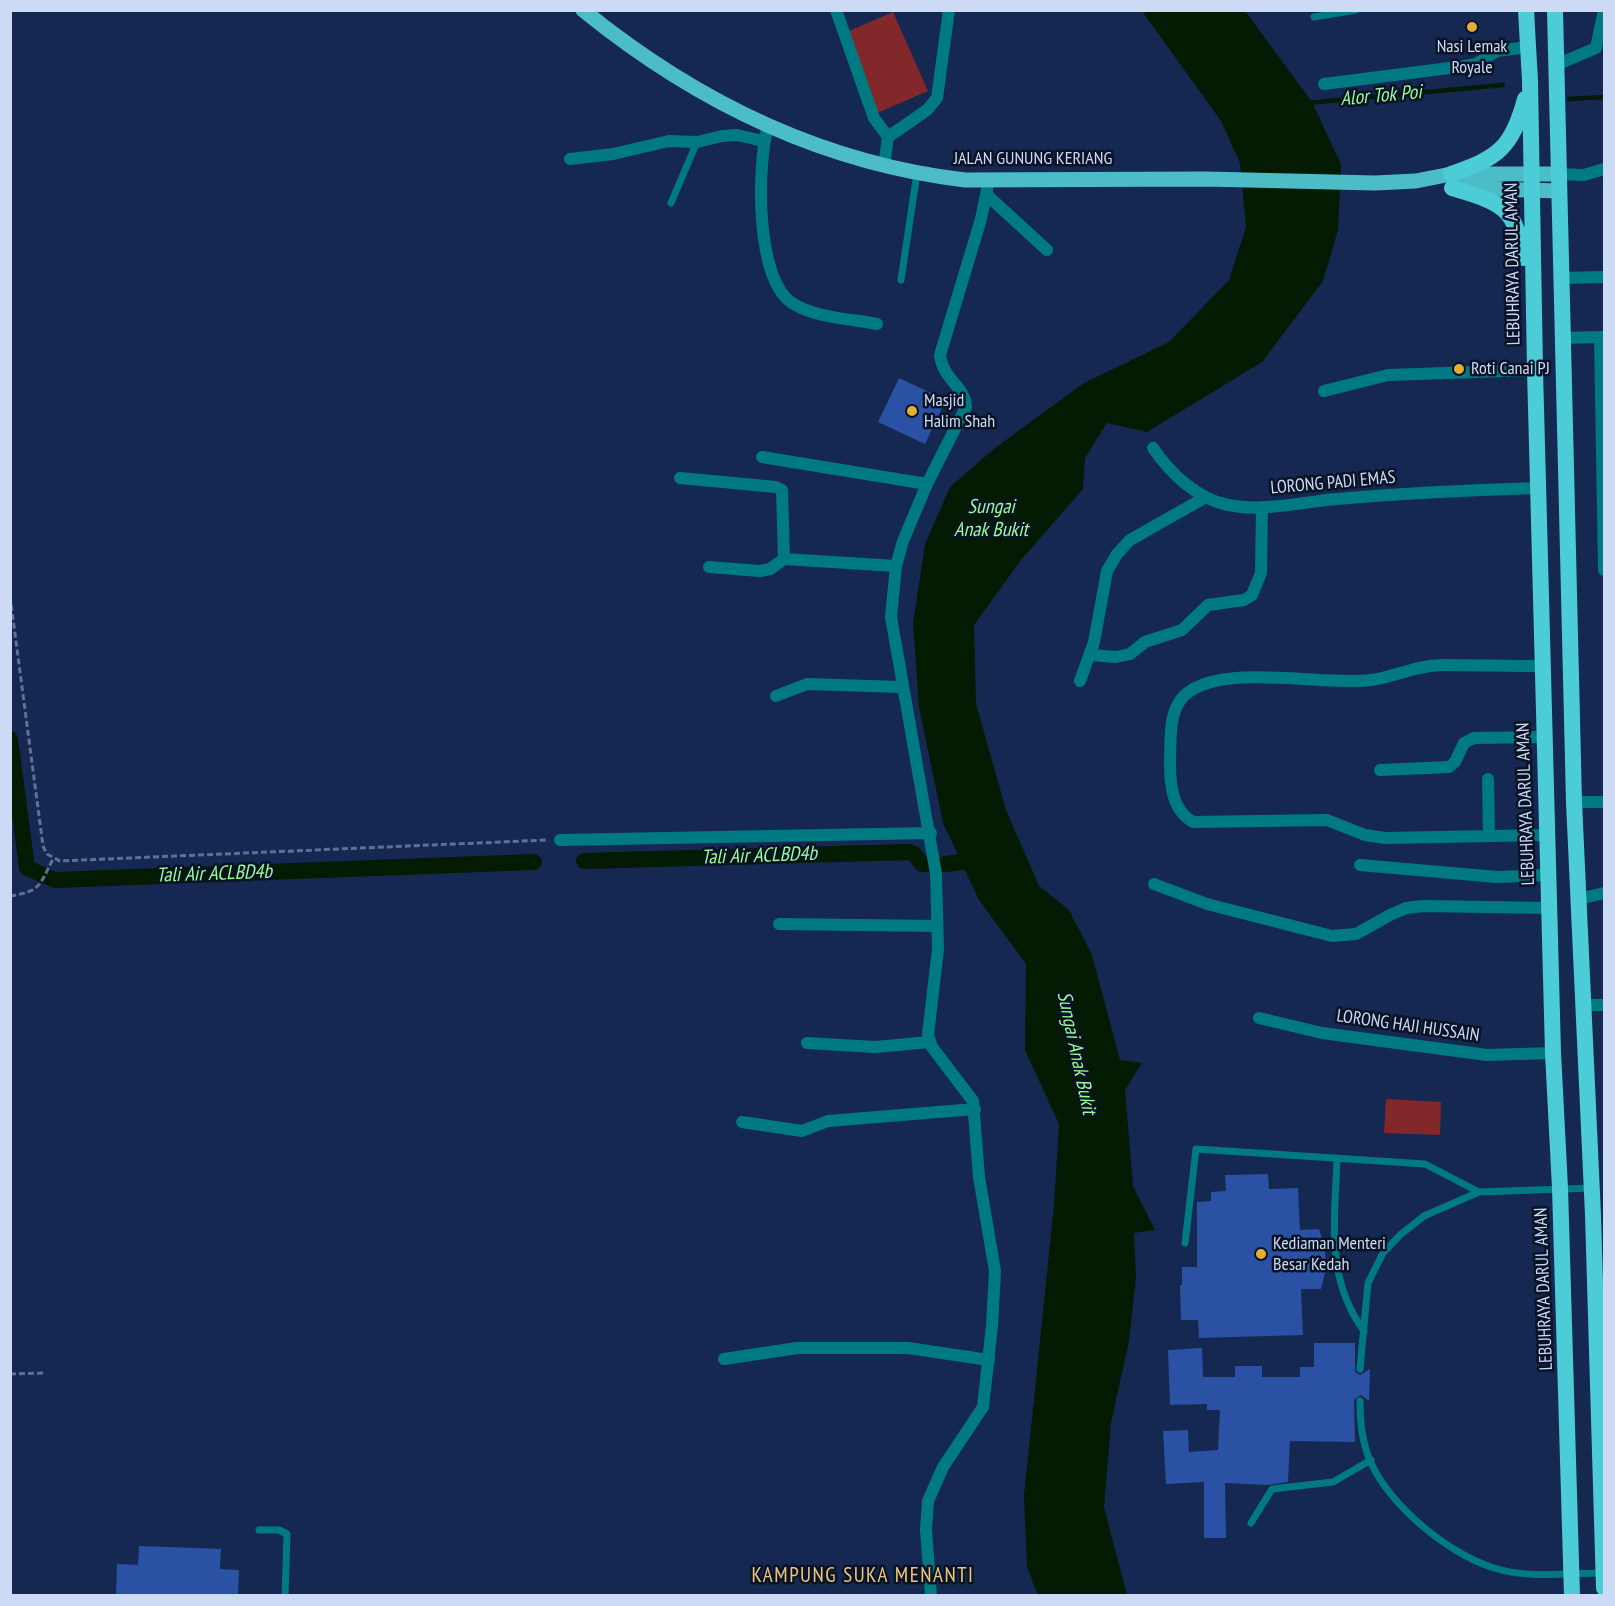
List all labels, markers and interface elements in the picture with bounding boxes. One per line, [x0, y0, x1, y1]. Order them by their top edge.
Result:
marker: Nasi Lemak Royale [1465, 20, 1479, 34]
place label: Nasi Lemak Royale [1437, 36, 1507, 78]
water label: Alor Tok Poi [1339, 80, 1423, 112]
street label: JALAN GUNUNG KERIANG [954, 148, 1112, 170]
street label: LEBUHRAYA DARUL AMAN [1501, 182, 1525, 346]
place label: Roti Canai PJ [1471, 358, 1550, 380]
marker: Roti Canai PJ [1452, 362, 1466, 376]
place label: Masjid Halim Shah [924, 390, 995, 432]
marker: Masjid Halim Shah [905, 404, 919, 418]
street label: LORONG PADI EMAS [1270, 467, 1396, 499]
water label: Sungai Anak Bukit [954, 495, 1028, 542]
street label: LEBUHRAYA DARUL AMAN [1512, 722, 1540, 886]
water label: Tali Air ACLBD4b [701, 842, 817, 870]
water label: Tali Air ACLBD4b [156, 860, 272, 888]
water label: Sungai Anak Bukit [1051, 989, 1101, 1117]
street label: LORONG HAJI HUSSAIN [1335, 1005, 1481, 1047]
street label: LEBUHRAYA DARUL AMAN [1530, 1207, 1558, 1371]
place label: Kediaman Menteri Besar Kedah [1273, 1233, 1386, 1276]
marker: Kediaman Menteri Besar Kedah [1254, 1247, 1268, 1261]
district label: KAMPUNG SUKA MENANTI [751, 1563, 975, 1589]

